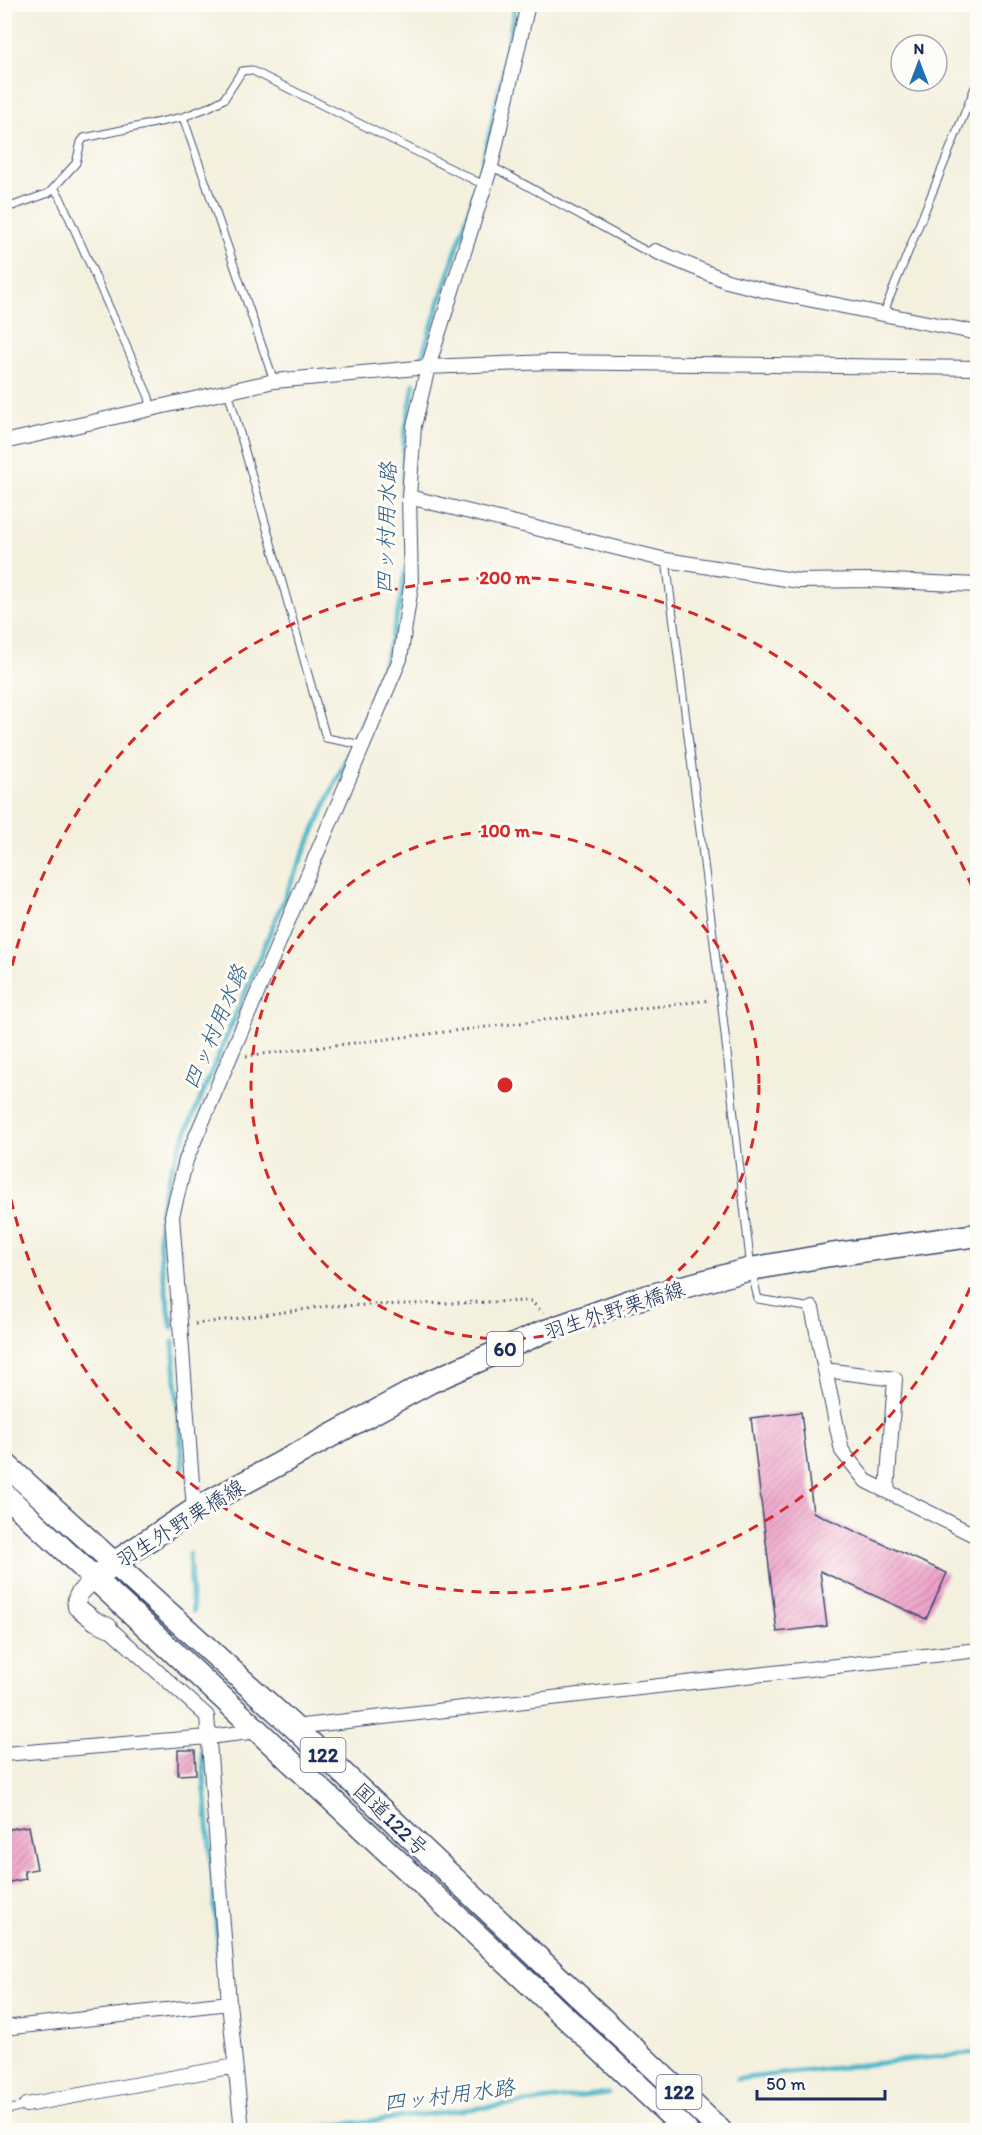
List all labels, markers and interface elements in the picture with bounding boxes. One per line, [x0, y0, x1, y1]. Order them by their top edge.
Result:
north arrow [889, 33, 949, 93]
text: N [914, 39, 924, 58]
water label: 四ッ村用水路 [370, 460, 402, 594]
text: 200 m [480, 567, 531, 589]
text: 100 m [480, 820, 531, 842]
water label: 四ッ村用水路 [177, 959, 254, 1093]
centre of rings [495, 1075, 515, 1095]
street label: 羽生外野栗橋線 [540, 1275, 688, 1345]
road number: 60 [487, 1332, 523, 1366]
street label: 羽生外野栗橋線 [111, 1473, 249, 1573]
road number: 122 [300, 1738, 346, 1772]
street label: 国道122号 [348, 1777, 434, 1861]
scale bar [757, 2063, 884, 2101]
water label: 四ッ村用水路 [382, 2073, 518, 2116]
text: 50 m [766, 2073, 806, 2095]
road number: 122 [656, 2075, 702, 2109]

